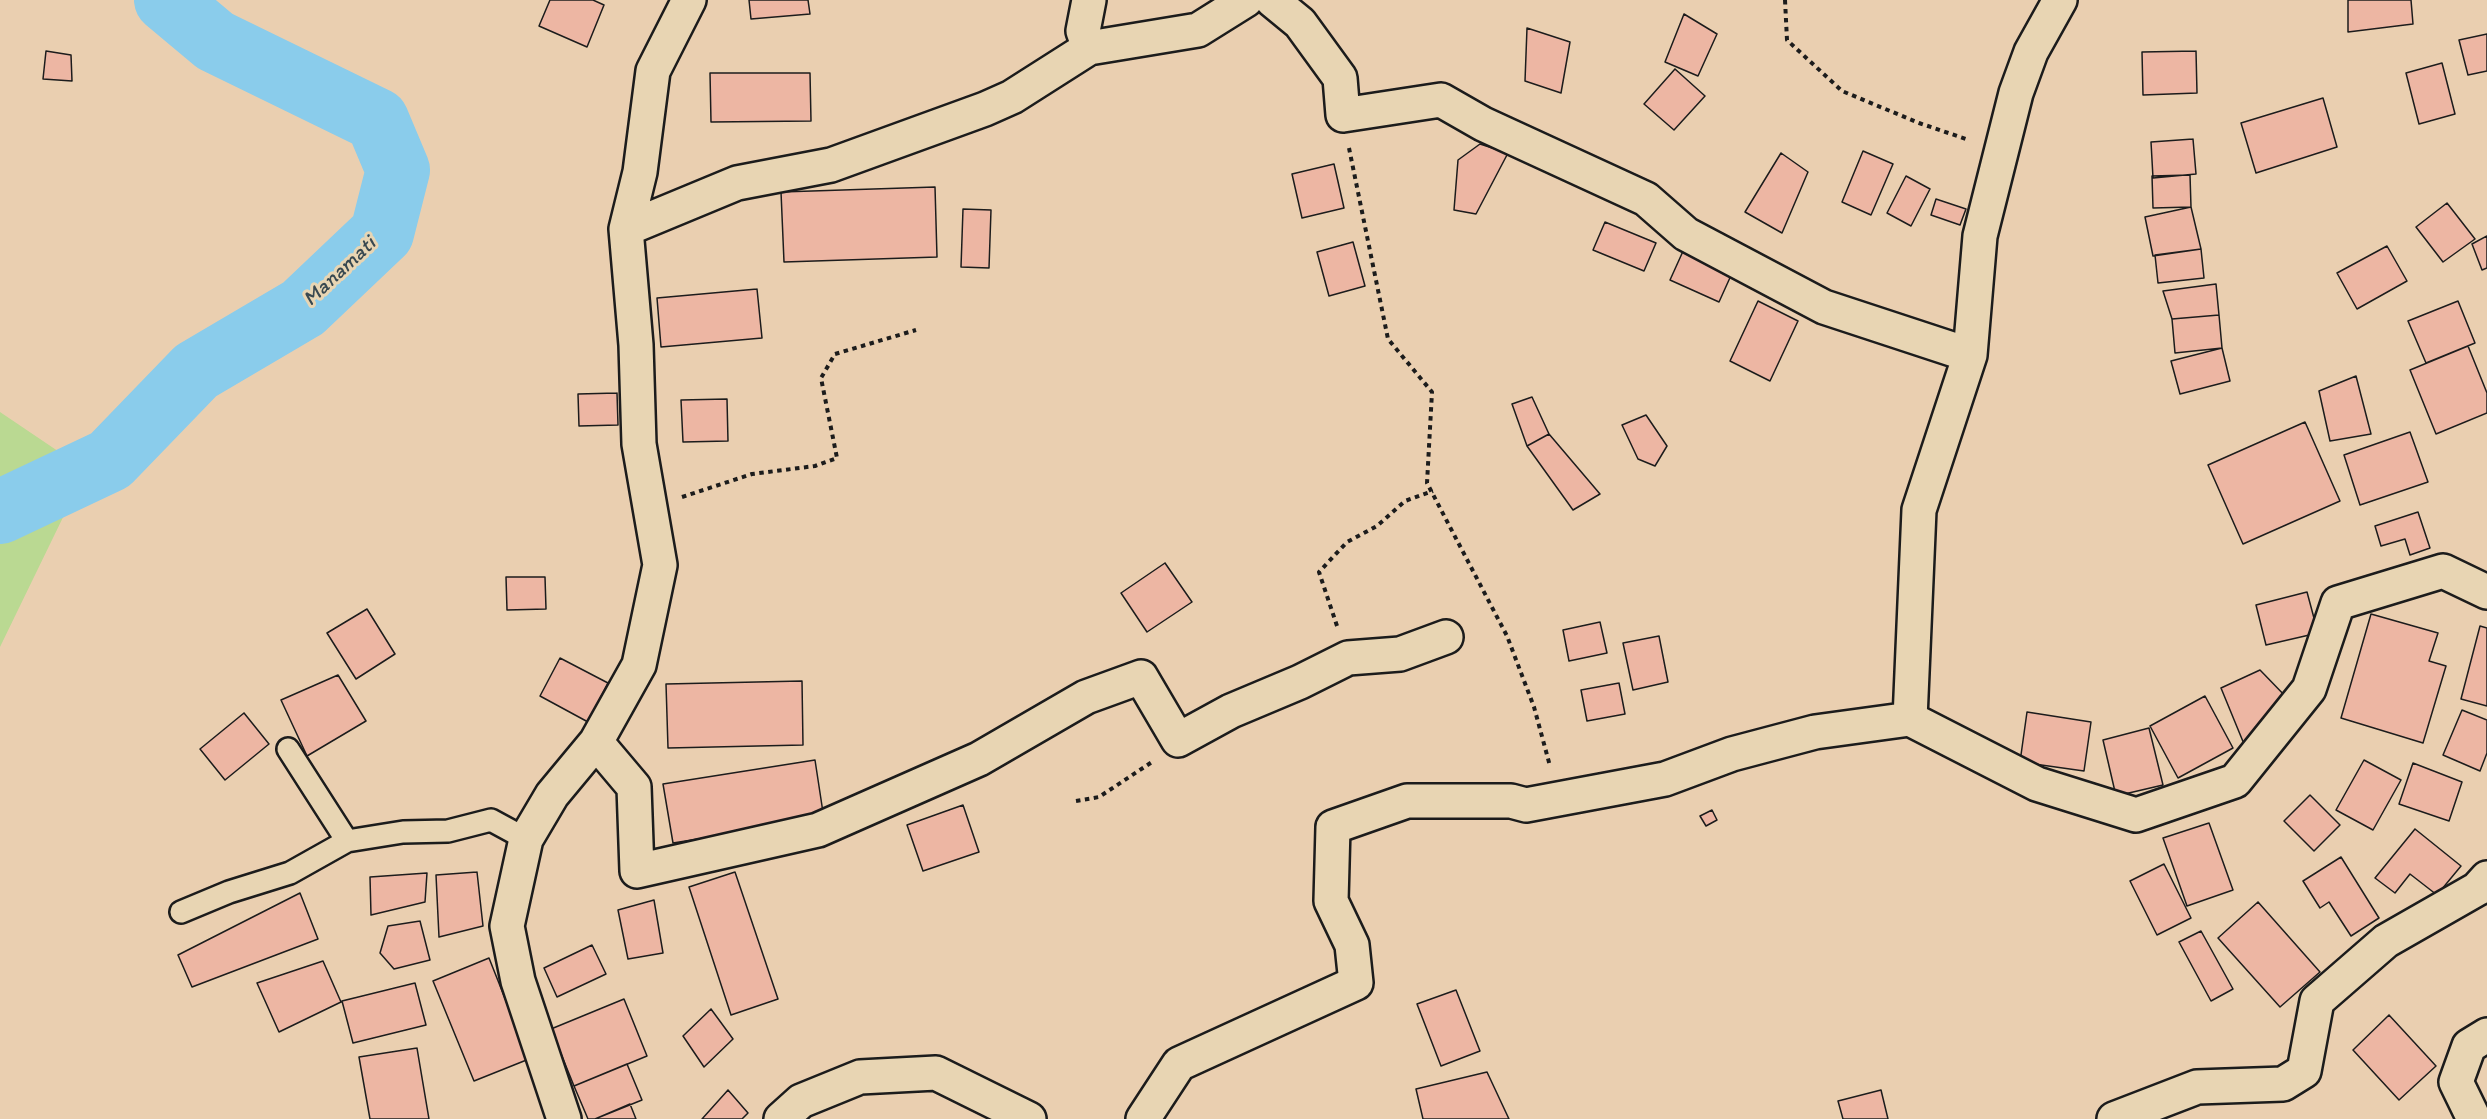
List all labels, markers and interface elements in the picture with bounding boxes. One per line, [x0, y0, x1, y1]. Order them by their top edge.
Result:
water label: Manamati [298, 232, 382, 312]

